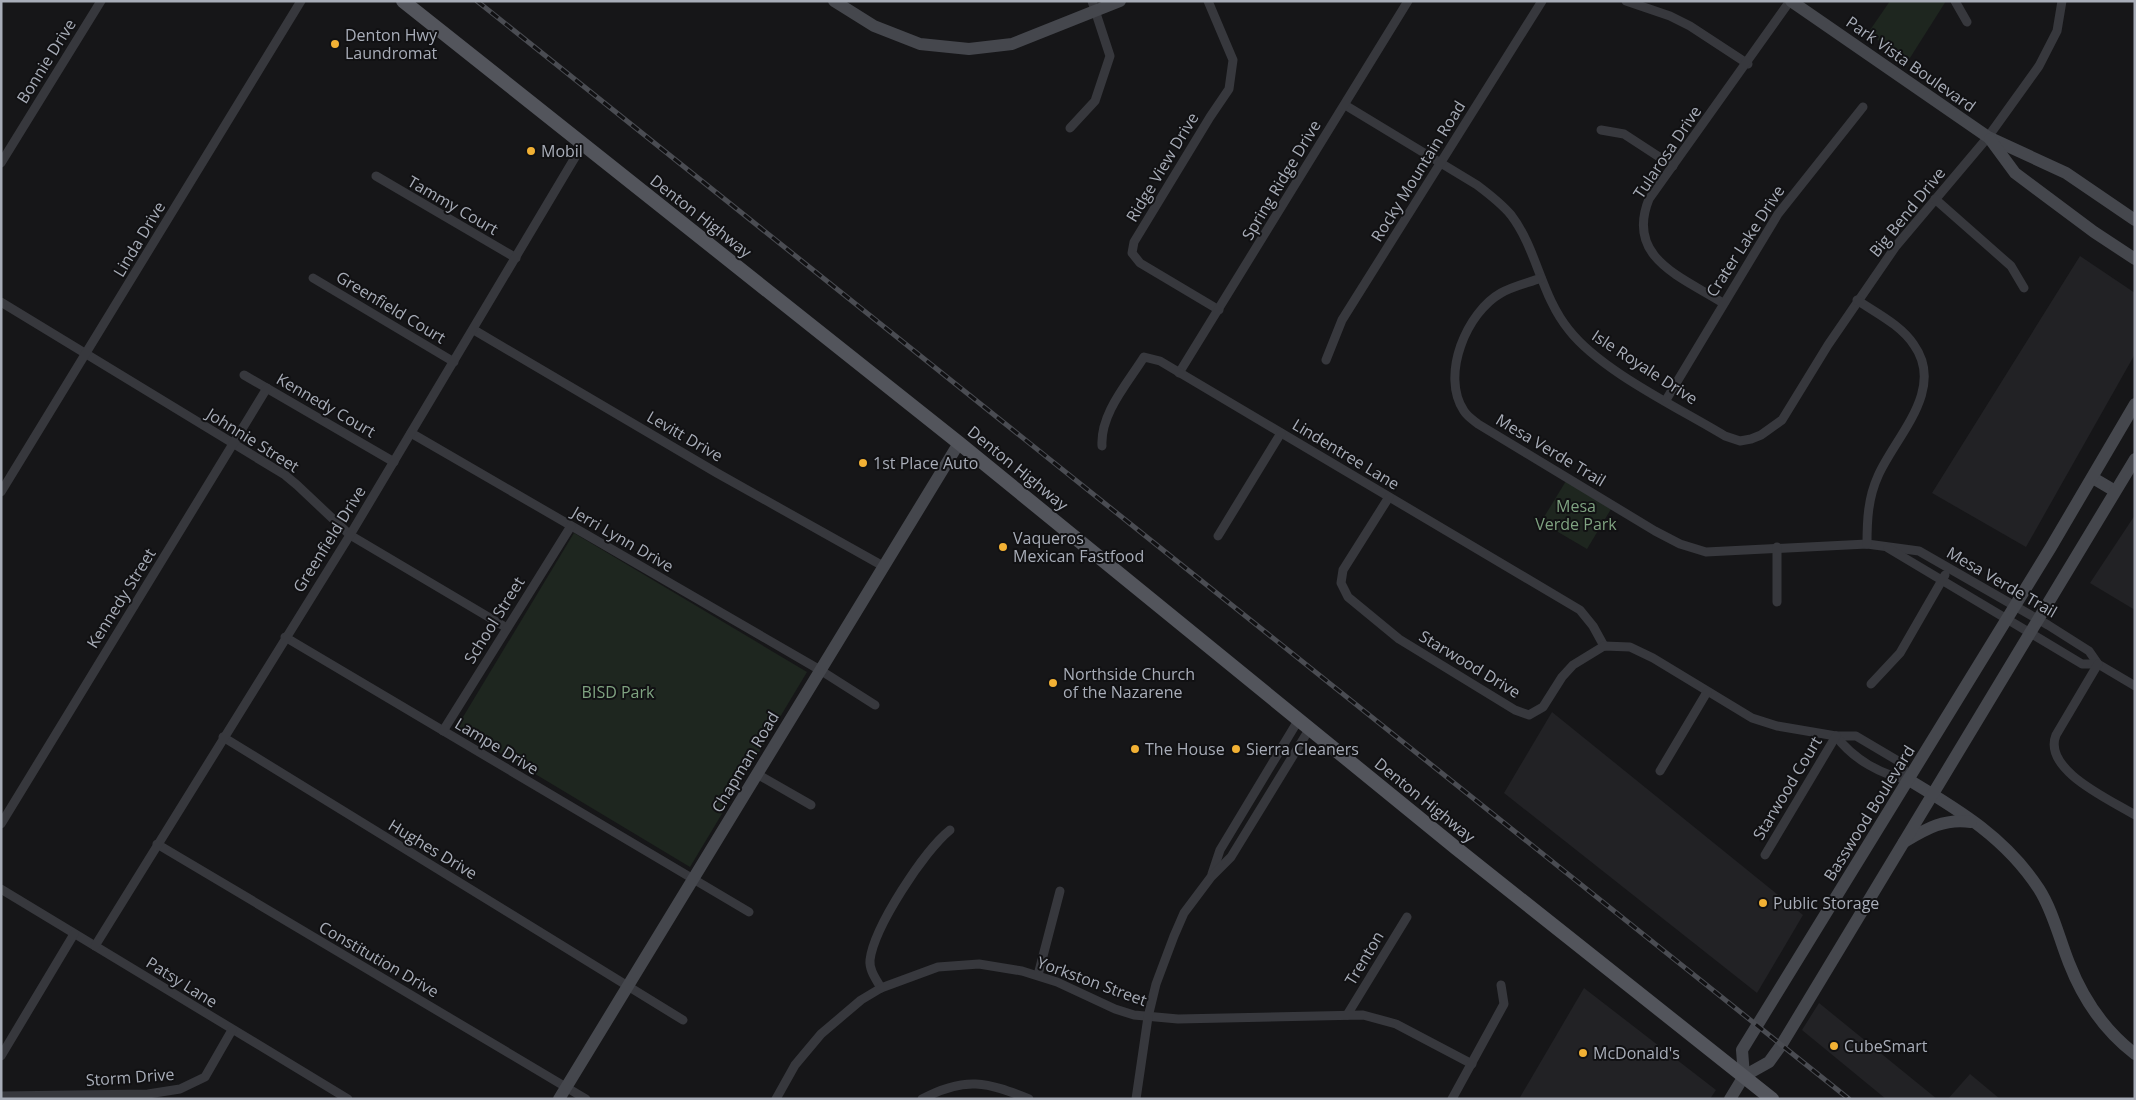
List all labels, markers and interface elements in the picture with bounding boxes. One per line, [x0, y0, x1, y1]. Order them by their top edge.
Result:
street label: Park Vista Boulevard [1842, 11, 1980, 117]
street label: Bonnie Drive [11, 14, 81, 108]
place label: Denton Hwy Laundromat [345, 24, 438, 64]
marker: Denton Hwy Laundromat [329, 38, 341, 50]
street label: Rocky Mountain Road [1366, 96, 1470, 246]
street label: Tularosa Drive [1628, 101, 1706, 203]
street label: Ridge View Drive [1121, 108, 1203, 226]
street label: Spring Ridge Drive [1236, 116, 1326, 244]
place label: Mobil [541, 140, 583, 162]
marker: Mobil [525, 145, 537, 157]
street label: Big Bend Drive [1864, 163, 1950, 261]
street label: Denton Highway [646, 169, 757, 263]
street label: Tammy Court [404, 170, 503, 240]
street label: Crater Lake Drive [1701, 181, 1789, 301]
street label: Linda Drive [108, 197, 170, 281]
street label: Greenfield Court [332, 266, 450, 349]
street label: Isle Royale Drive [1588, 325, 1702, 409]
street label: Kennedy Court [272, 368, 380, 442]
street label: Johnnie Street [201, 402, 304, 477]
street label: Levitt Drive [643, 405, 727, 467]
street label: Mesa Verde Trail [1492, 409, 1610, 491]
street label: Lindentree Lane [1288, 413, 1404, 495]
street label: Denton Highway [963, 421, 1074, 516]
place label: 1st Place Auto [873, 452, 978, 474]
marker: 1st Place Auto [857, 457, 869, 469]
street label: Greenfield Drive [287, 482, 371, 596]
park label: Mesa Verde Park [1535, 495, 1617, 535]
street label: Jerri Lynn Drive [566, 500, 678, 577]
place label: Vaqueros Mexican Fastfood [1013, 527, 1144, 567]
marker: Vaqueros Mexican Fastfood [997, 541, 1009, 553]
street label: Mesa Verde Trail [1943, 541, 2061, 623]
street label: Kennedy Street [81, 544, 161, 652]
street label: School Street [459, 572, 530, 668]
street label: Starwood Drive [1415, 625, 1525, 703]
place label: Northside Church of the Nazarene [1063, 663, 1195, 703]
marker: Northside Church of the Nazarene [1047, 677, 1059, 689]
park label: BISD Park [582, 681, 655, 703]
street label: Chapman Road [706, 707, 784, 817]
street label: Lampe Drive [451, 712, 543, 780]
street label: Starwood Court [1747, 732, 1827, 844]
place label: The House [1145, 738, 1225, 760]
place label: Sierra Cleaners [1246, 738, 1359, 760]
street label: Basswood Boulevard [1818, 741, 1920, 885]
marker: The House [1129, 743, 1141, 755]
marker: Sierra Cleaners [1230, 743, 1242, 755]
street label: Denton Highway [1370, 753, 1481, 848]
street label: Hughes Drive [384, 814, 482, 884]
place label: Public Storage [1773, 892, 1879, 914]
marker: Public Storage [1757, 897, 1769, 909]
street label: Constitution Drive [315, 916, 443, 1002]
street label: Trenton [1339, 927, 1389, 989]
street label: Patsy Lane [142, 951, 222, 1013]
street label: Yorkston Street [1034, 951, 1150, 1011]
place label: CubeSmart [1844, 1035, 1928, 1057]
marker: CubeSmart [1828, 1040, 1840, 1052]
place label: McDonald's [1593, 1042, 1680, 1064]
marker: McDonald's [1577, 1047, 1589, 1059]
street label: Storm Drive [85, 1063, 175, 1091]

